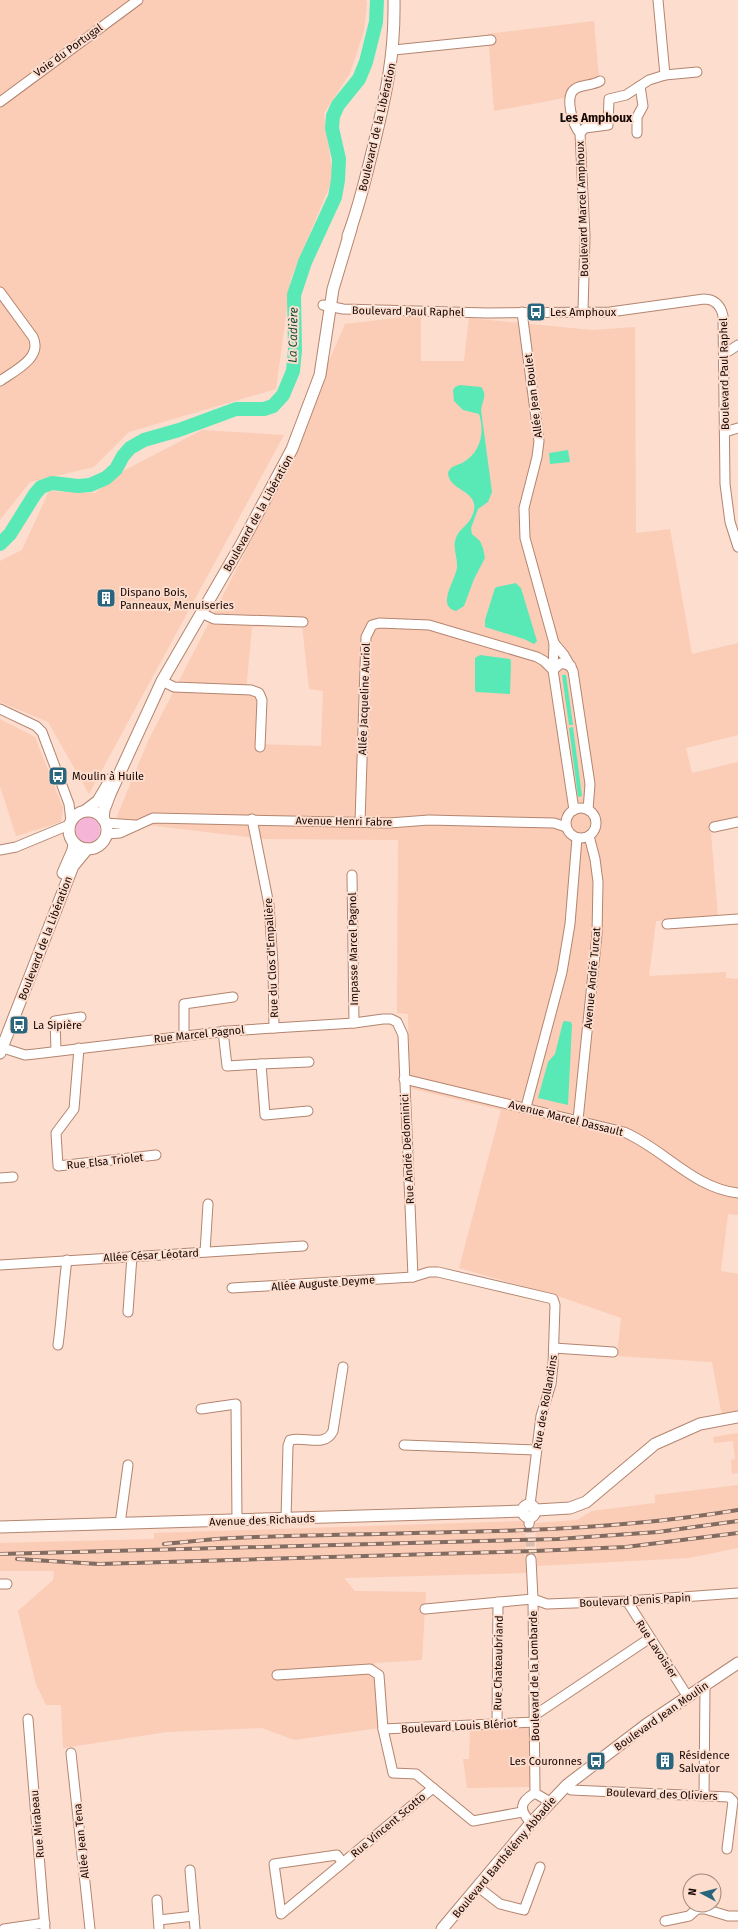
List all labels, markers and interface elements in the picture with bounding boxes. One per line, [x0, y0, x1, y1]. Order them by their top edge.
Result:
street label: Voie du Portugal [31, 21, 105, 80]
street label: Boulevard de la Libération [356, 61, 399, 193]
district label: Les Amphoux [560, 111, 633, 125]
street label: Boulevard Marcel Amphoux [574, 140, 591, 277]
bus stop icon: Les Amphoux [525, 301, 547, 323]
street label: Boulevard Paul Raphel [352, 304, 464, 319]
place label: Les Amphoux [550, 306, 617, 319]
water label: La Cadière [286, 307, 300, 363]
street label: Boulevard Paul Raphel [717, 318, 732, 430]
street label: Allée Jean Boulet [522, 353, 545, 439]
street label: Boulevard de la Libération [221, 452, 296, 574]
place label: Dispano Bois, Panneaux, Menuiseries [120, 586, 234, 612]
building icon: Dispano Bois, Panneaux, Menuiseries [95, 587, 117, 609]
street label: Allée Jacqueline Auriol [356, 643, 373, 755]
bus stop icon: Moulin à Huile [47, 765, 69, 787]
place label: Moulin à Huile [72, 770, 144, 783]
street label: Avenue Henri Fabre [295, 814, 392, 829]
street label: Boulevard de la Libération [16, 874, 75, 1002]
street label: Impasse Marcel Pagnol [346, 892, 361, 1006]
street label: Rue du Clos d'Empalière [262, 898, 281, 1018]
street label: Avenue André Turcat [582, 927, 603, 1030]
bus stop icon: La Sipière [8, 1014, 30, 1036]
place label: La Sipière [33, 1019, 82, 1032]
street label: Rue Marcel Pagnol [153, 1023, 245, 1046]
street label: Rue André Dedominici [398, 1093, 417, 1205]
street label: Avenue Marcel Dassault [507, 1098, 624, 1139]
street label: Rue Elsa Triolet [66, 1151, 144, 1172]
street label: Allée César Léotard [103, 1247, 199, 1264]
street label: Allée Auguste Deyme [271, 1273, 375, 1294]
street label: Rue des Rollandins [531, 1354, 560, 1450]
street label: Avenue des Richauds [209, 1512, 315, 1529]
street label: Boulevard Denis Papin [579, 1591, 691, 1610]
street label: Boulevard de la Lombarde [527, 1610, 542, 1741]
street label: Rue Chateaubriand [491, 1615, 506, 1711]
street label: Rue Lavoisier [633, 1618, 681, 1681]
street label: Boulevard Jean Moulin [612, 1679, 711, 1754]
street label: Boulevard Louis Blériot [401, 1717, 517, 1736]
place label: Résidence Salvator [679, 1749, 730, 1775]
bus stop icon: Les Couronnes [585, 1750, 607, 1772]
building icon: Résidence Salvator [654, 1750, 676, 1772]
place label: Les Couronnes [510, 1755, 582, 1768]
street label: Boulevard des Oliviers [606, 1786, 718, 1803]
street label: Rue Mirabeau [28, 1789, 47, 1859]
street label: Rue Vincent Scotto [348, 1790, 428, 1860]
street label: Boulevard Barthélémy Abbadie [450, 1794, 559, 1921]
street label: Allée Jean Tena [71, 1803, 92, 1879]
north arrow [682, 1873, 722, 1913]
text: N [686, 1887, 699, 1896]

